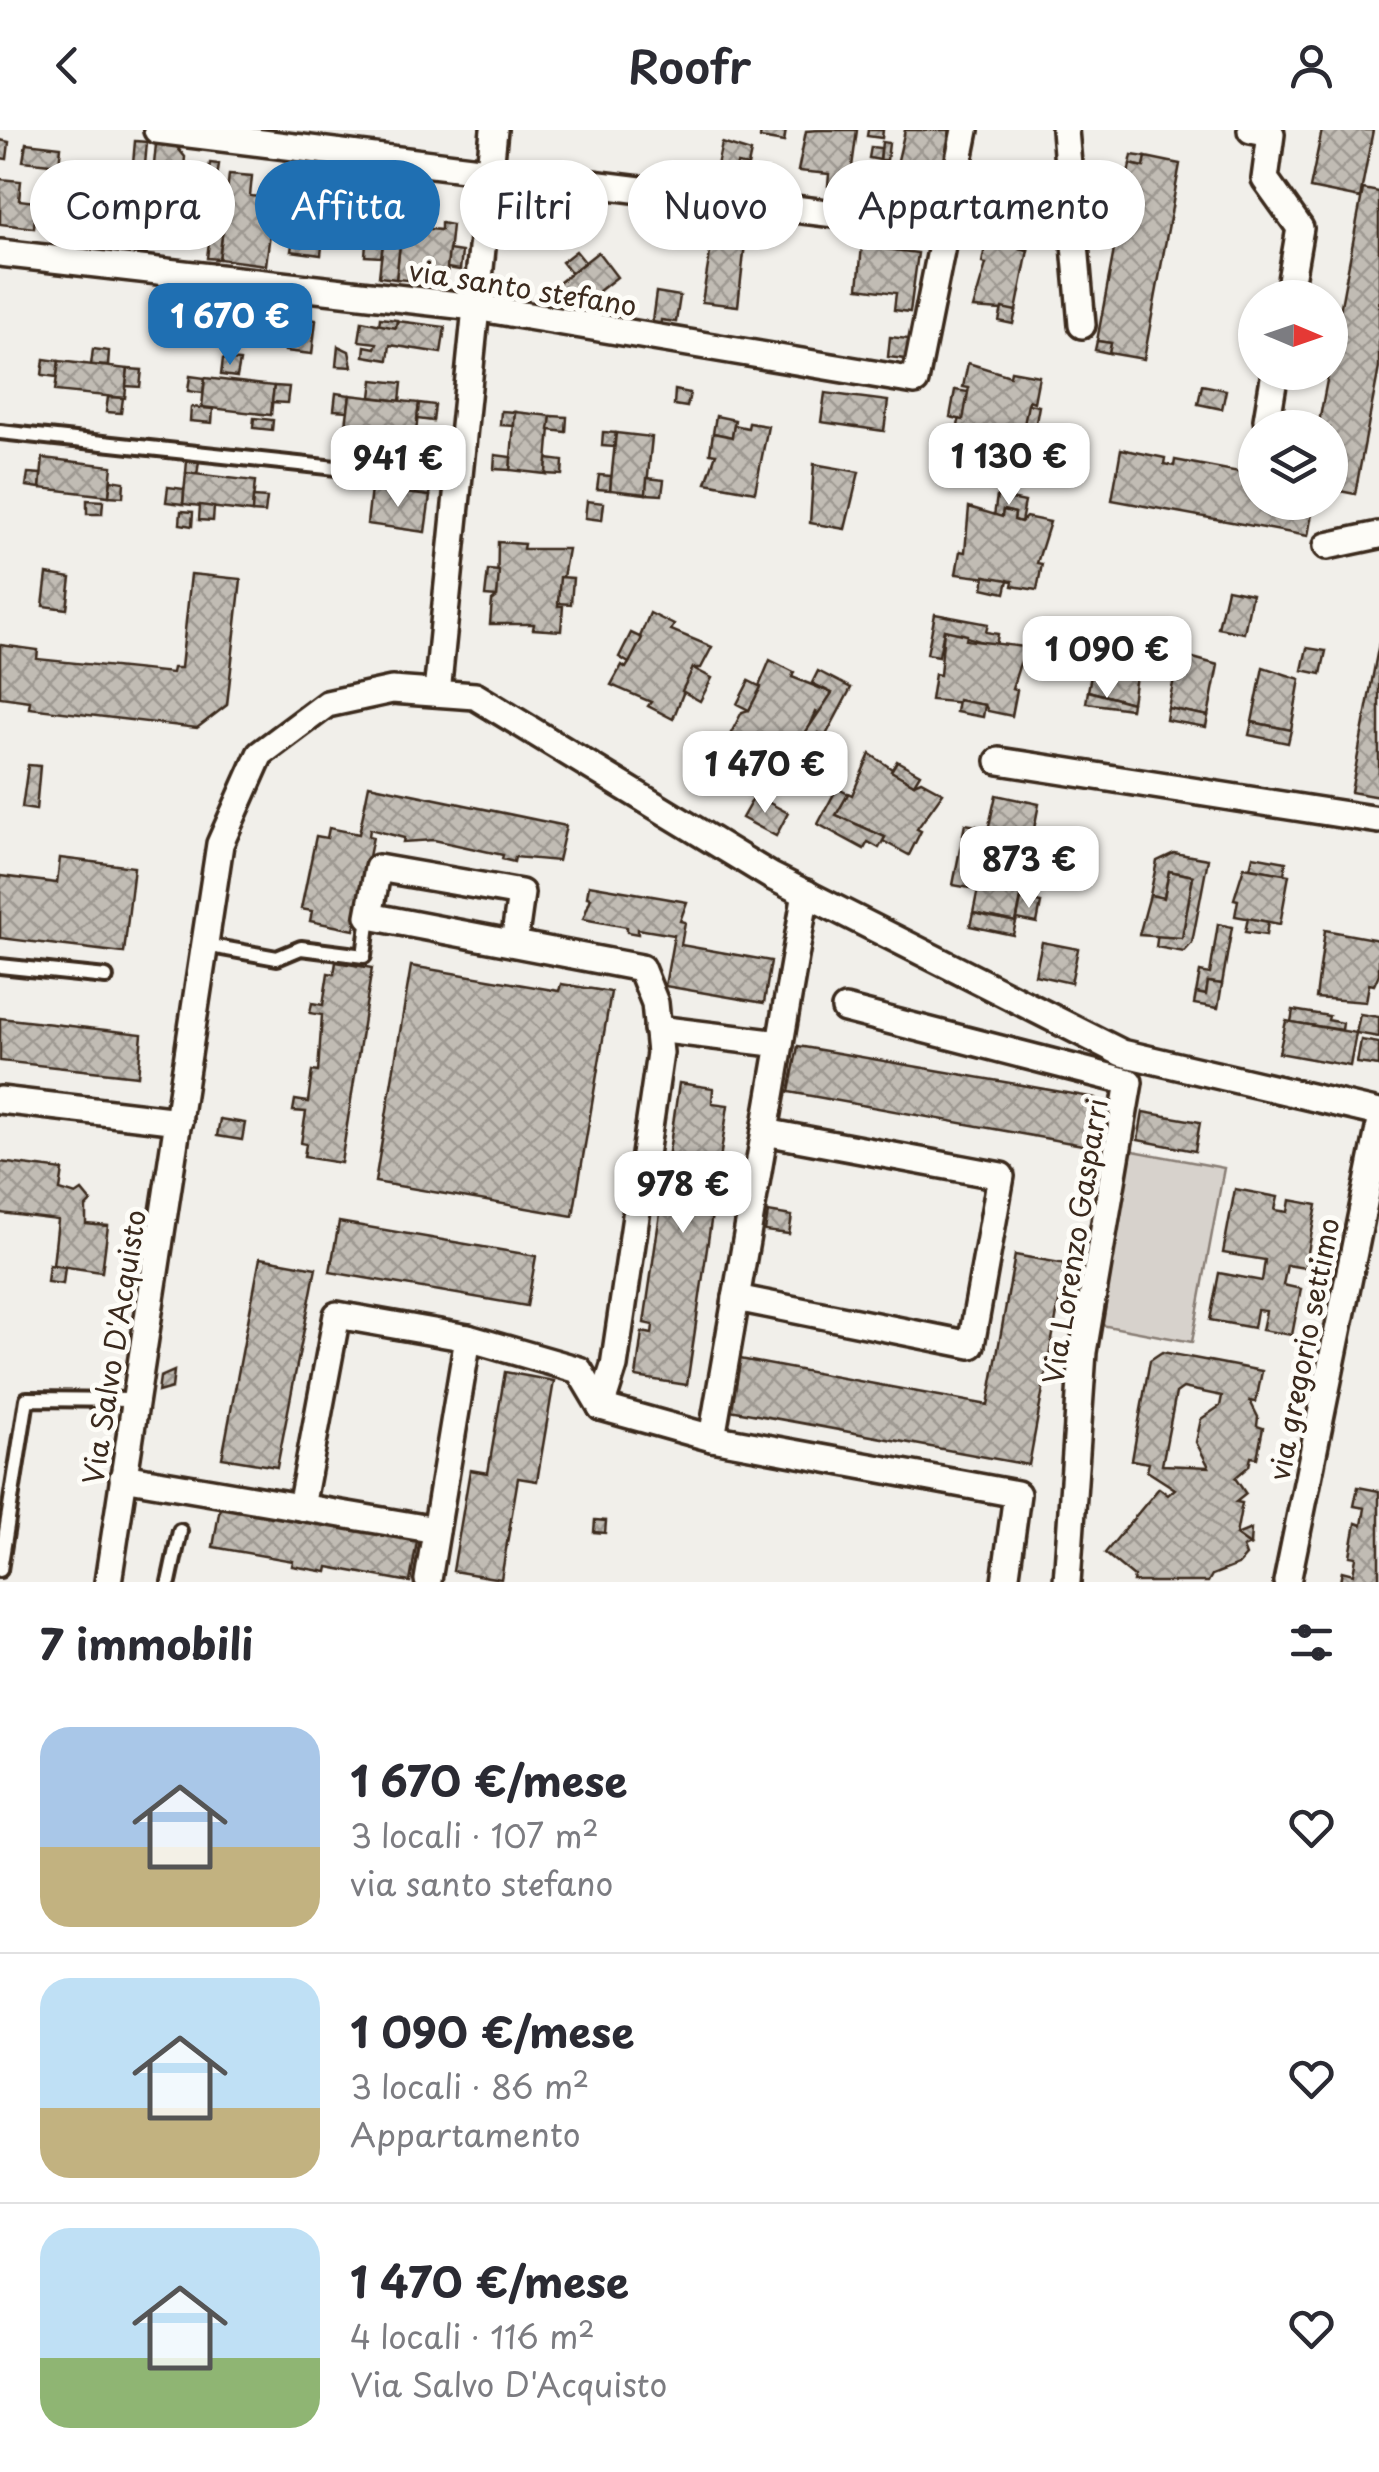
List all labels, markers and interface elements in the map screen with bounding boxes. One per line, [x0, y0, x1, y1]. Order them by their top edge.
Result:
text: Roofr [628, 31, 751, 99]
icon: back [40, 38, 95, 93]
icon: person [1284, 38, 1339, 93]
chip: Compra [30, 160, 235, 250]
chip: Affitta [255, 160, 440, 250]
chip: Filtri [460, 160, 608, 250]
chip: Nuovo [628, 160, 803, 250]
chip: Appartamento [823, 160, 1145, 250]
street label: via santo stefano [406, 248, 640, 326]
north arrow [1238, 280, 1348, 390]
map controls [1238, 280, 1348, 520]
pin: 1 670 € [138, 283, 322, 368]
text: 1 670 € [170, 291, 290, 339]
button: layers [1238, 410, 1348, 520]
pin: 1 130 € [917, 423, 1101, 508]
pin: 941 € [328, 425, 468, 510]
text: 1 130 € [951, 431, 1067, 479]
text: 941 € [353, 433, 443, 481]
pin: 1 090 € [1015, 616, 1199, 701]
text: 1 090 € [1045, 624, 1169, 672]
pin: 1 470 € [673, 731, 857, 816]
text: 1 470 € [705, 739, 825, 787]
pin: 873 € [959, 826, 1099, 911]
text: 873 € [982, 834, 1076, 882]
street label: Via Lorenzo Gasparri [1030, 1095, 1118, 1387]
pin: 978 € [613, 1151, 753, 1236]
text: 978 € [636, 1159, 730, 1207]
street label: Via Salvo D'Acquisto [70, 1207, 156, 1487]
street label: via gregorio settimo [1256, 1214, 1350, 1484]
text: 7 immobili [40, 1611, 253, 1674]
icon: filters [1284, 1615, 1339, 1670]
text: 1 670 €/mese [350, 1748, 628, 1811]
icon: home [120, 1767, 240, 1887]
icon: heart [1284, 1800, 1339, 1855]
text: 3 locali · 107 m² [350, 1811, 599, 1859]
text: via santo stefano [350, 1859, 613, 1907]
text: 1 090 €/mese [350, 1999, 634, 2062]
icon: home [120, 2018, 240, 2138]
icon: heart [1284, 2051, 1339, 2106]
text: 3 locali · 86 m² [350, 2062, 589, 2110]
text: Appartamento [350, 2110, 580, 2158]
text: 1 470 €/mese [350, 2249, 629, 2312]
icon: home [120, 2268, 240, 2388]
icon: heart [1284, 2301, 1339, 2356]
text: 4 locali · 116 m² [350, 2312, 595, 2360]
text: Via Salvo D'Acquisto [350, 2360, 667, 2408]

